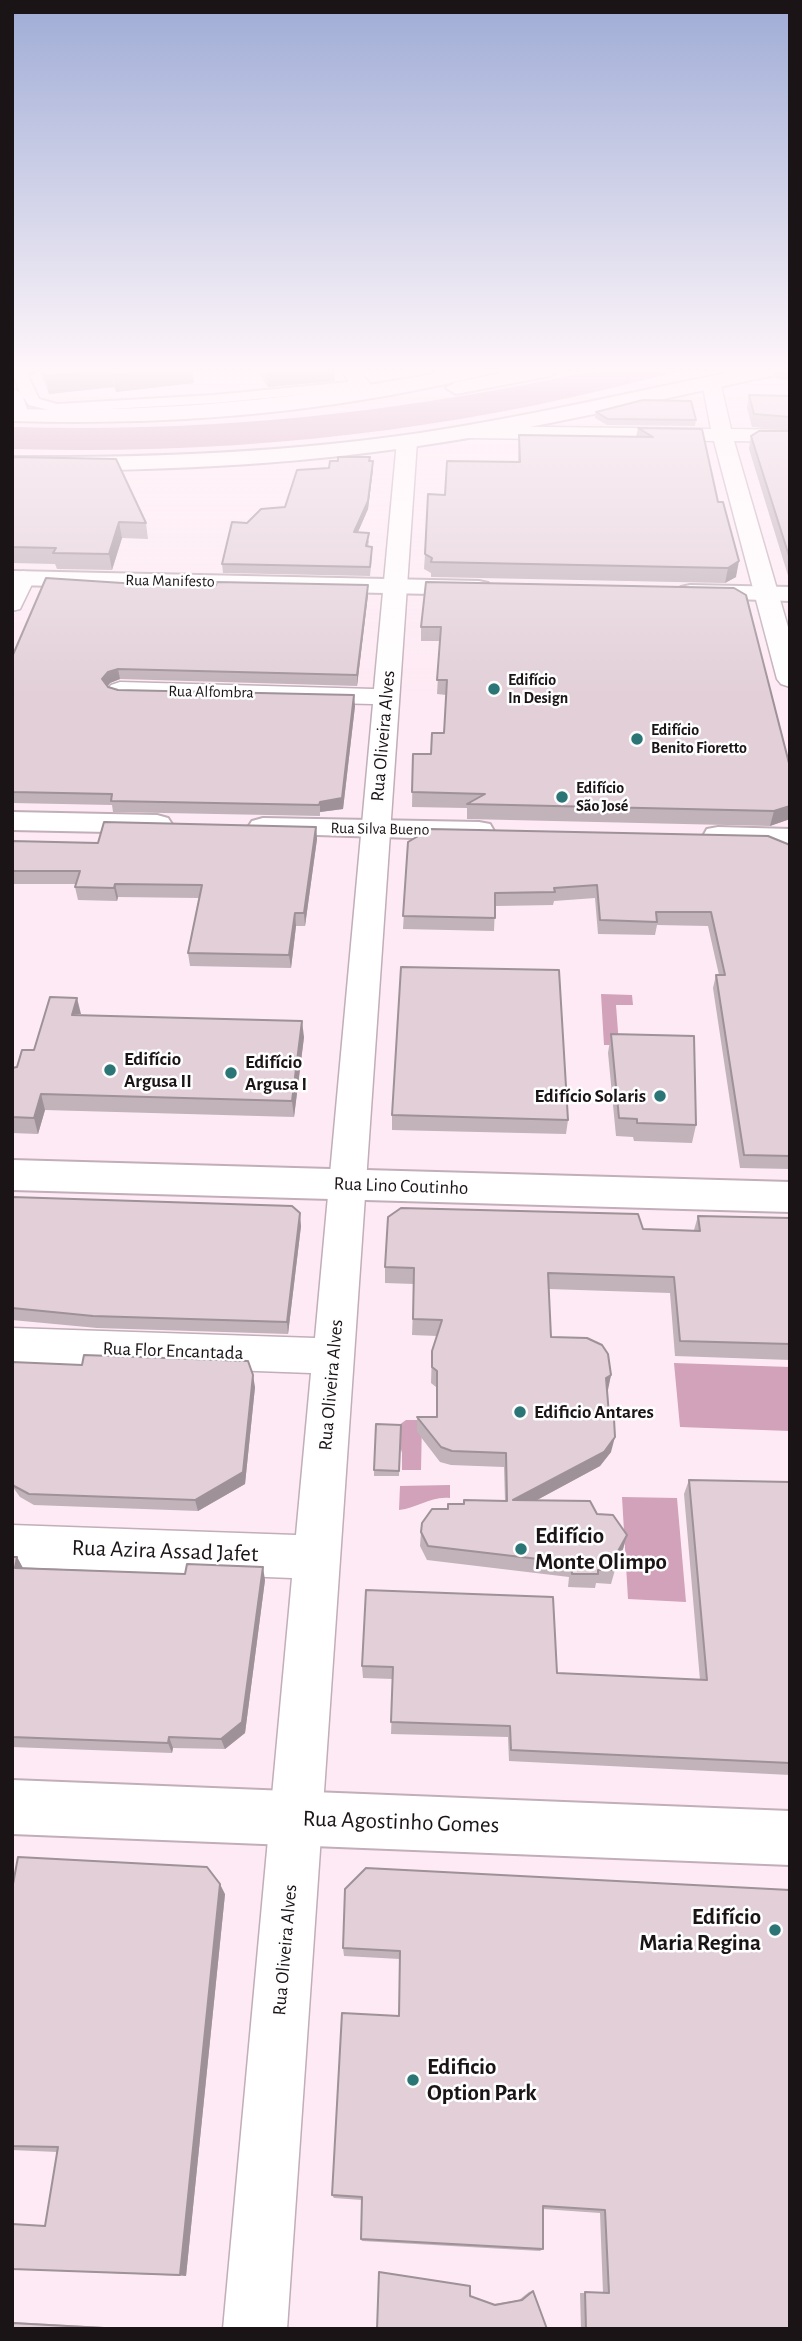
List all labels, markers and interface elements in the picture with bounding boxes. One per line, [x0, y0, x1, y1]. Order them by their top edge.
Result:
street label: Rua Manifesto [125, 571, 215, 591]
street label: Rua Oliveira Alves [366, 670, 400, 802]
place label: Edifício In Design [508, 670, 568, 708]
marker: Edifício In Design [486, 681, 502, 697]
street label: Rua Alfombra [168, 682, 254, 702]
place label: Edifício Benito Fioretto [651, 720, 747, 758]
marker: Edifício Benito Fioretto [629, 731, 645, 747]
place label: Edifício São José [576, 778, 628, 816]
marker: Edifício São José [554, 789, 570, 805]
street label: Rua Silva Bueno [330, 819, 430, 839]
place label: Edifício Argusa II [124, 1048, 192, 1092]
place label: Edifício Argusa I [245, 1051, 307, 1095]
marker: Edifício Argusa II [102, 1062, 118, 1078]
marker: Edifício Argusa I [223, 1065, 239, 1081]
place label: Edifício Solaris [535, 1085, 646, 1107]
marker: Edifício Solaris [652, 1088, 668, 1104]
street label: Rua Lino Coutinho [333, 1172, 469, 1200]
street label: Rua Oliveira Alves [314, 1319, 348, 1451]
street label: Rua Flor Encantada [102, 1337, 244, 1365]
place label: Edificio Antares [534, 1401, 654, 1423]
marker: Edificio Antares [512, 1404, 528, 1420]
place label: Edifício Monte Olimpo [535, 1522, 667, 1576]
street label: Rua Azira Assad Jafet [71, 1534, 259, 1568]
marker: Edifício Monte Olimpo [513, 1541, 529, 1557]
street label: Rua Agostinho Gomes [302, 1805, 500, 1839]
street label: Rua Oliveira Alves [268, 1884, 302, 2016]
place label: Edifício Maria Regina [639, 1903, 761, 1957]
marker: Edifício Maria Regina [767, 1922, 783, 1938]
place label: Edificio Option Park [427, 2053, 537, 2107]
marker: Edificio Option Park [405, 2072, 421, 2088]

